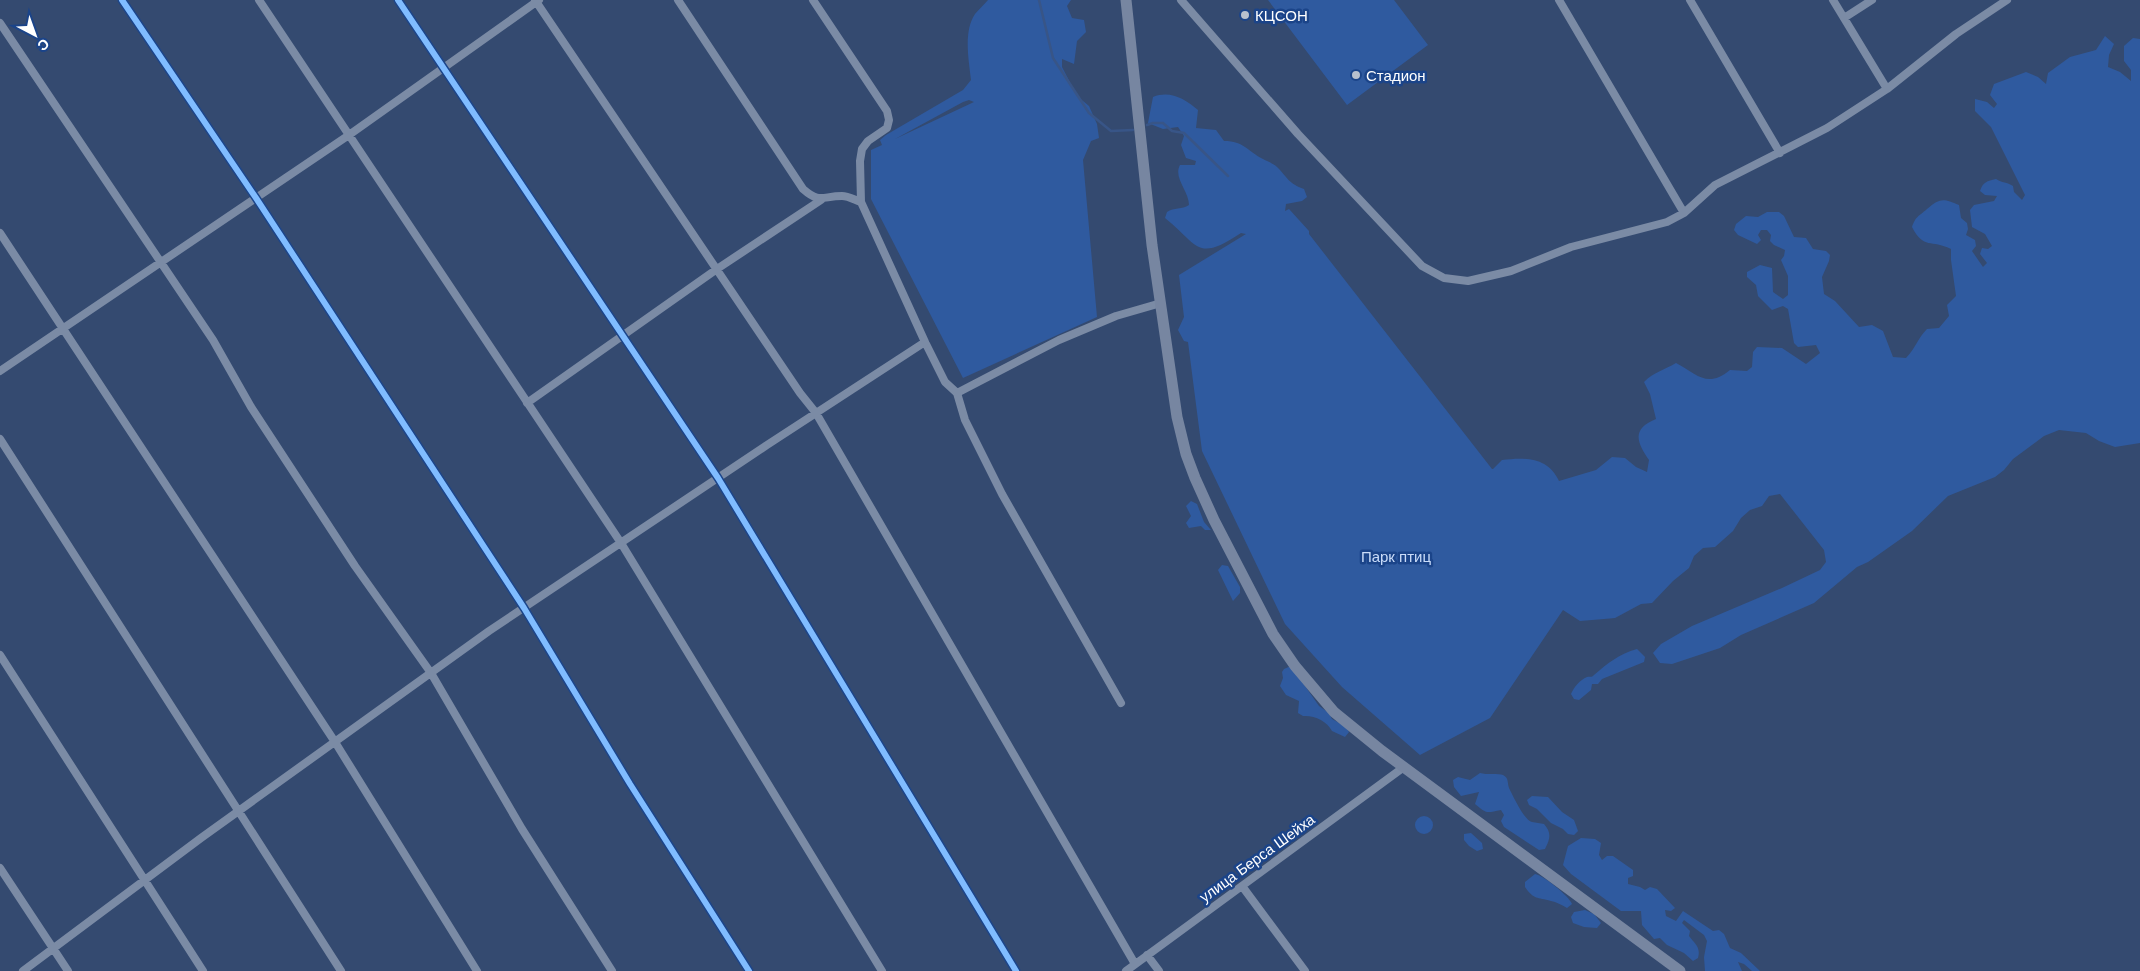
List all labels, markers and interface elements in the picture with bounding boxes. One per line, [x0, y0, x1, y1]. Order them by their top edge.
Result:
place label: КЦСОН [1255, 7, 1308, 24]
marker: КЦСОН [1239, 9, 1251, 21]
north arrow [10, 10, 60, 60]
text: С [34, 35, 53, 54]
place label: Стадион [1366, 67, 1426, 84]
marker: Стадион [1350, 69, 1362, 81]
park label: Парк птиц [1361, 548, 1431, 565]
street label: улица Берса Шейха [1196, 810, 1318, 905]

